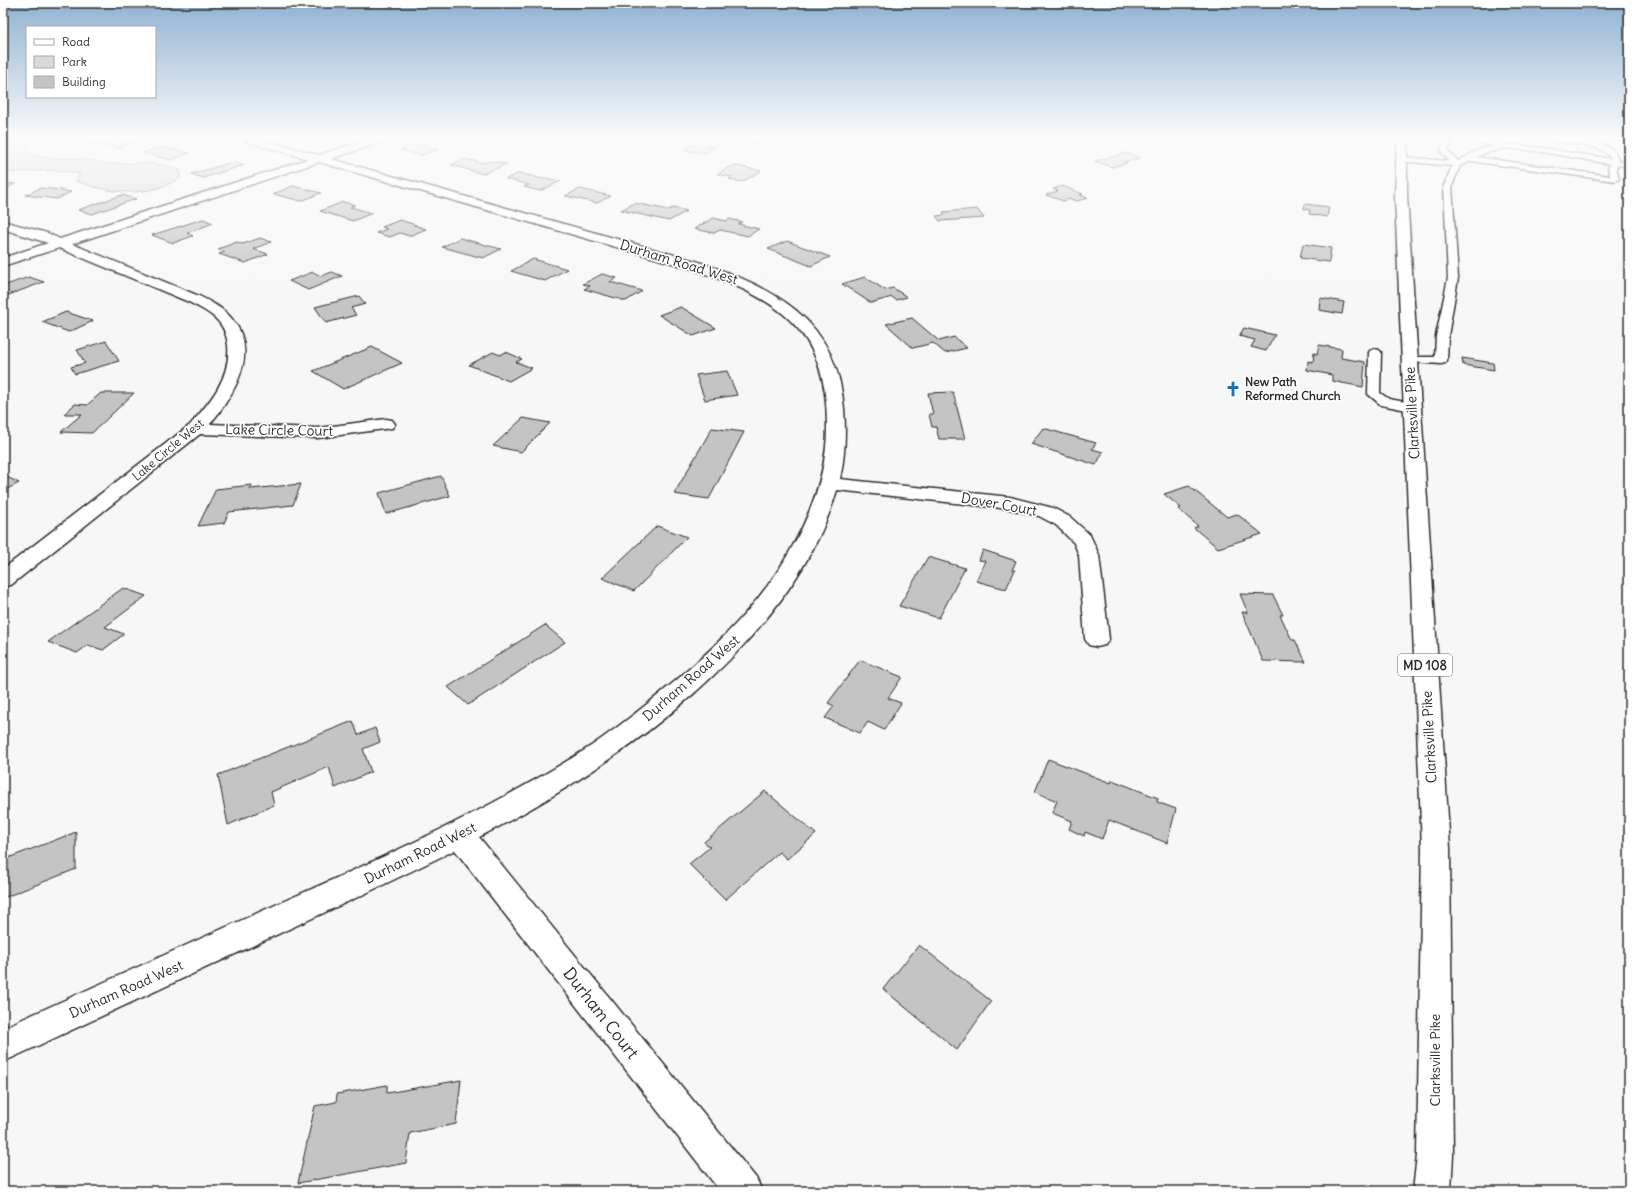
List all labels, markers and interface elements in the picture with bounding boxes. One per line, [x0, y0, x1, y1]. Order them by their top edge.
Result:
legend [26, 26, 156, 98]
text: Road [62, 34, 90, 49]
text: Park [62, 54, 87, 69]
text: Building [62, 74, 106, 89]
street label: Durham Road West [618, 235, 740, 289]
street label: Clarksville Pike [1401, 366, 1423, 460]
place label: New Path Reformed Church [1245, 374, 1341, 403]
church icon: New Path Reformed Church [1224, 380, 1242, 398]
street label: Lake Circle West [129, 415, 206, 484]
street label: Lake Circle Court [225, 420, 333, 440]
street label: Dover Court [960, 488, 1039, 520]
street label: Durham Road West [639, 631, 743, 725]
road number: MD 108 [1398, 654, 1452, 676]
street label: Clarksville Pike [1418, 690, 1440, 784]
street label: Durham Road West [361, 818, 479, 888]
street label: Durham Road West [66, 956, 186, 1022]
street label: Durham Court [558, 963, 644, 1064]
street label: Clarksville Pike [1426, 1014, 1444, 1106]

